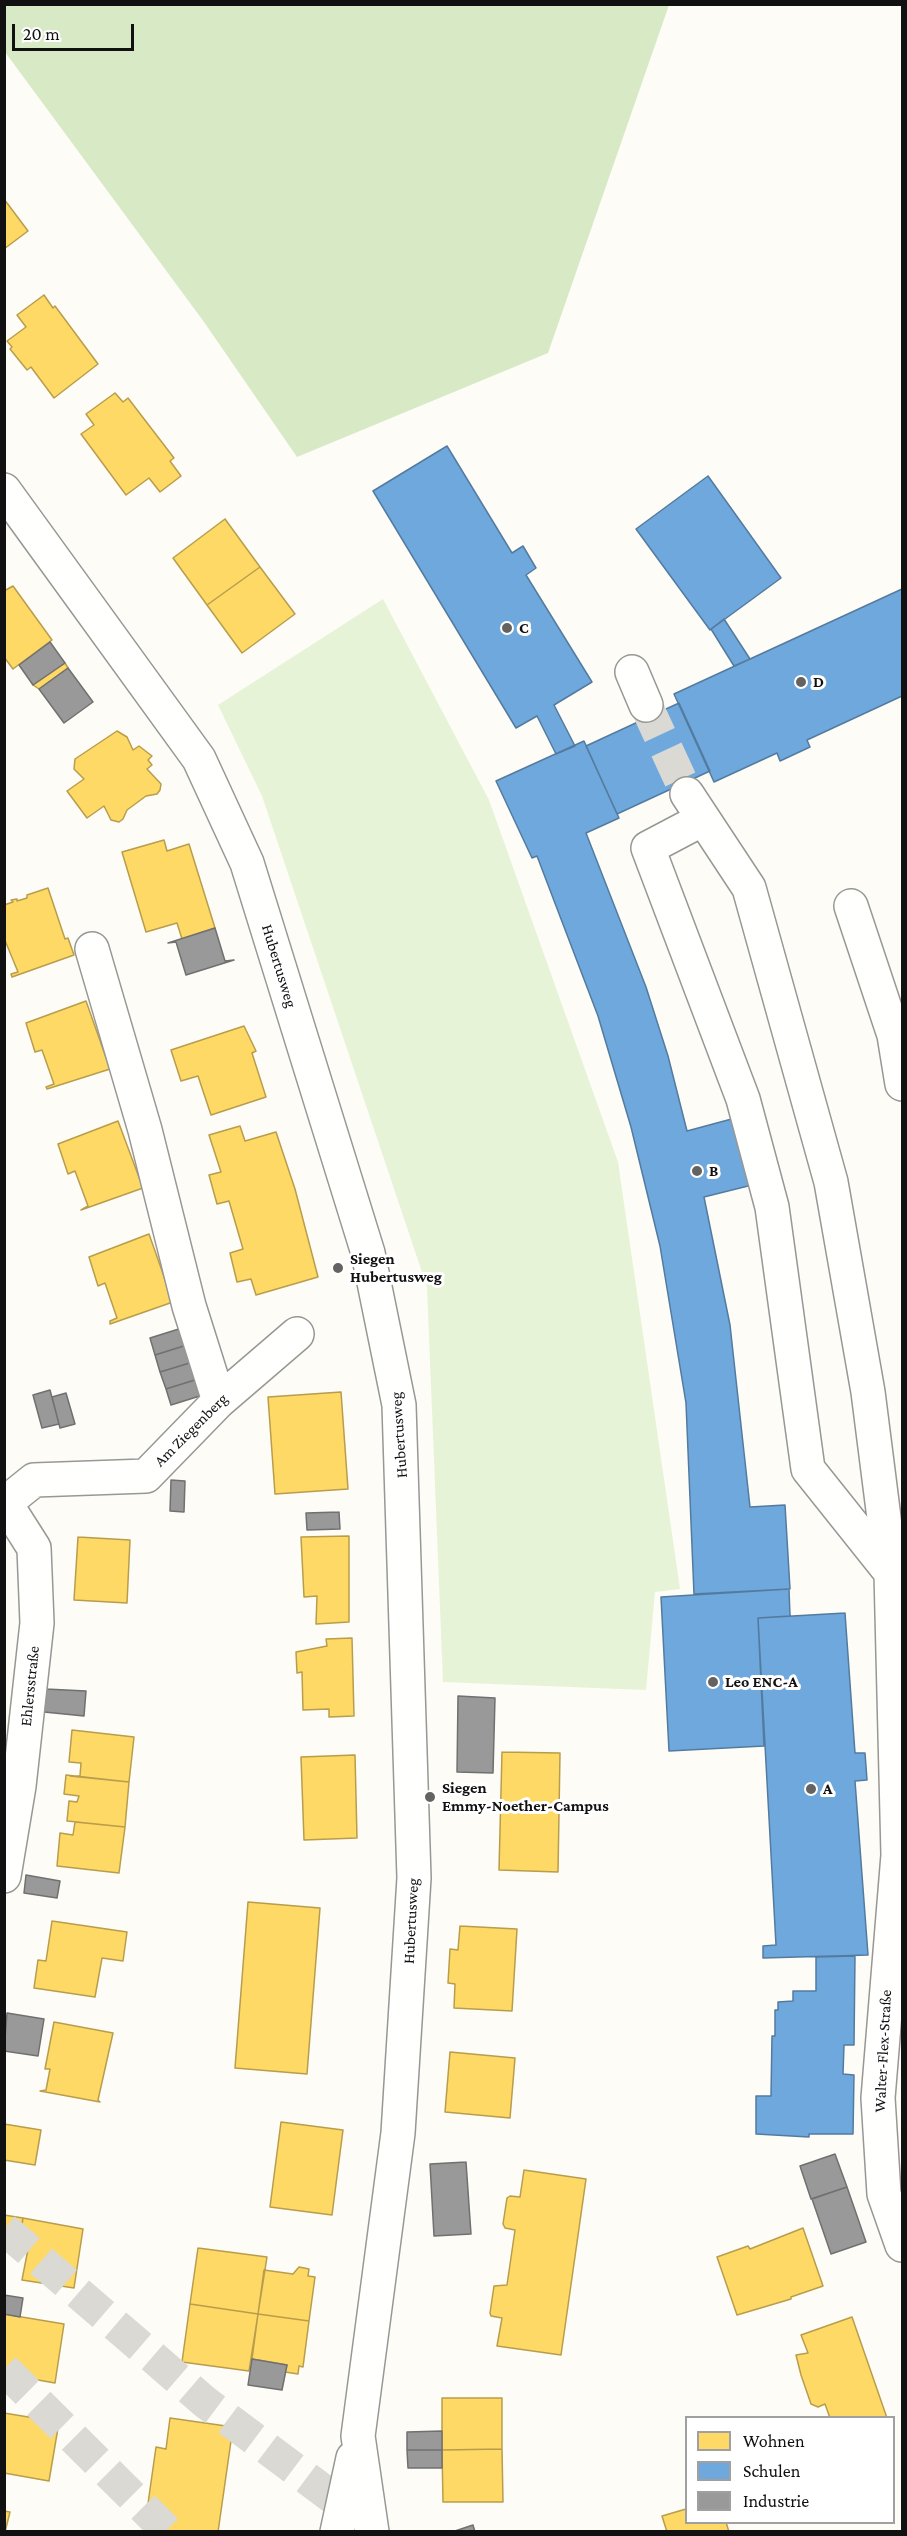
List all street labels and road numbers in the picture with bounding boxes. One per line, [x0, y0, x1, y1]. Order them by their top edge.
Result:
street label: Hubertusweg [257, 922, 301, 1010]
street label: Am Ziegenberg [150, 1389, 232, 1471]
street label: Hubertusweg [386, 1391, 412, 1479]
street label: Ehlersstraße [16, 1645, 44, 1727]
street label: Hubertusweg [399, 1877, 423, 1965]
street label: Walter-Flex-Straße [870, 1989, 896, 2113]

